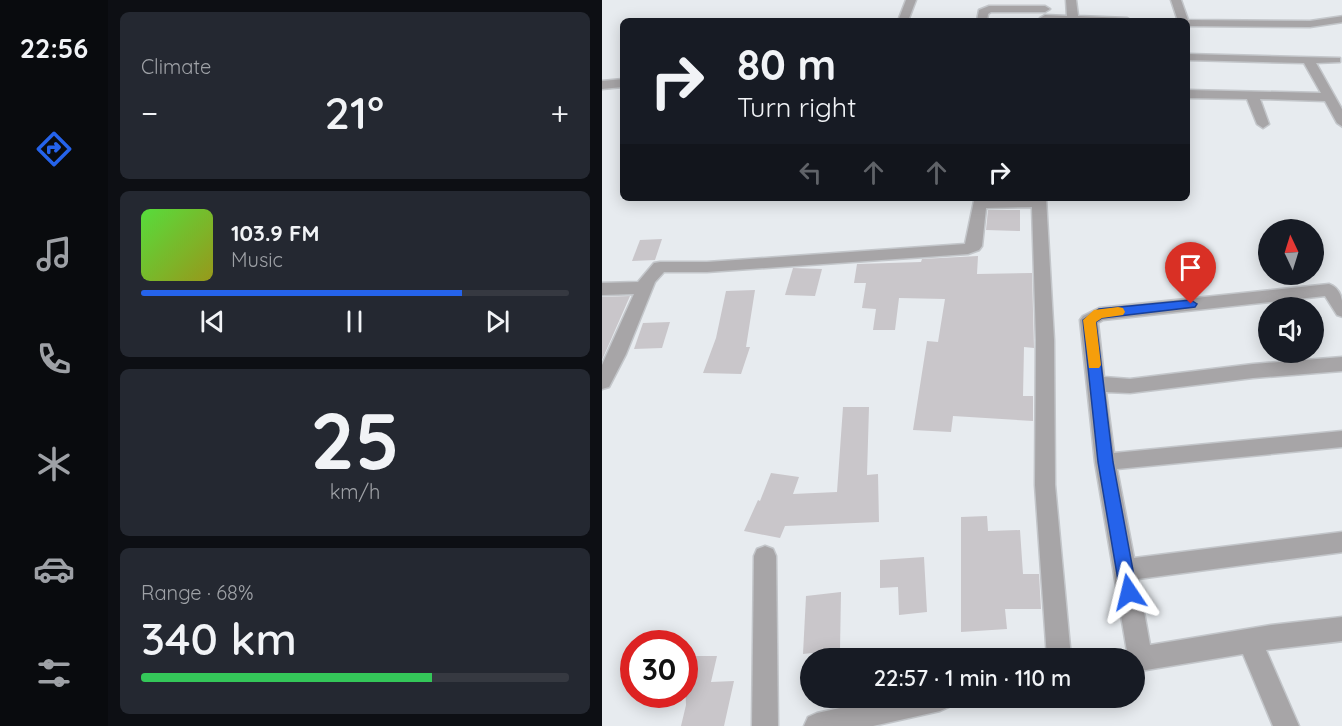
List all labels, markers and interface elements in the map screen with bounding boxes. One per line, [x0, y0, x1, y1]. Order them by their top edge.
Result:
text: 22:56 [20, 31, 88, 65]
text: 80 m [737, 38, 836, 91]
icon: right [638, 42, 716, 120]
text: Climate [141, 54, 211, 79]
text: 21° [325, 84, 384, 140]
text: Turn right [737, 90, 856, 124]
text: − [141, 92, 158, 133]
text: + [550, 92, 569, 133]
icon: directions [33, 128, 75, 170]
icon: left [794, 156, 827, 189]
icon: ahead [857, 156, 890, 189]
icon: ahead [920, 156, 953, 189]
icon: right [983, 156, 1016, 189]
text: 103.9 FM [231, 219, 319, 247]
north arrow [1258, 219, 1324, 285]
map controls [1258, 219, 1324, 363]
icon: music [33, 233, 75, 275]
pin [1165, 242, 1216, 304]
text: Music [231, 247, 283, 272]
icon: arrive [1174, 251, 1207, 284]
button: sound [1258, 297, 1324, 363]
icon: previous [196, 305, 229, 338]
icon: pause [338, 305, 371, 338]
icon: next [481, 305, 514, 338]
icon: phone [33, 338, 75, 380]
text: 25 [310, 391, 400, 489]
icon: climate [33, 443, 75, 485]
text: km/h [330, 479, 380, 504]
icon: car [33, 548, 75, 590]
position arrow [1097, 560, 1161, 624]
text: Range · 68% [141, 580, 253, 605]
text: 340 km [141, 610, 297, 666]
speed limit sign: 30 [620, 630, 698, 708]
icon: filters [33, 652, 75, 694]
text: 22:57 · 1 min · 110 m [874, 664, 1071, 692]

